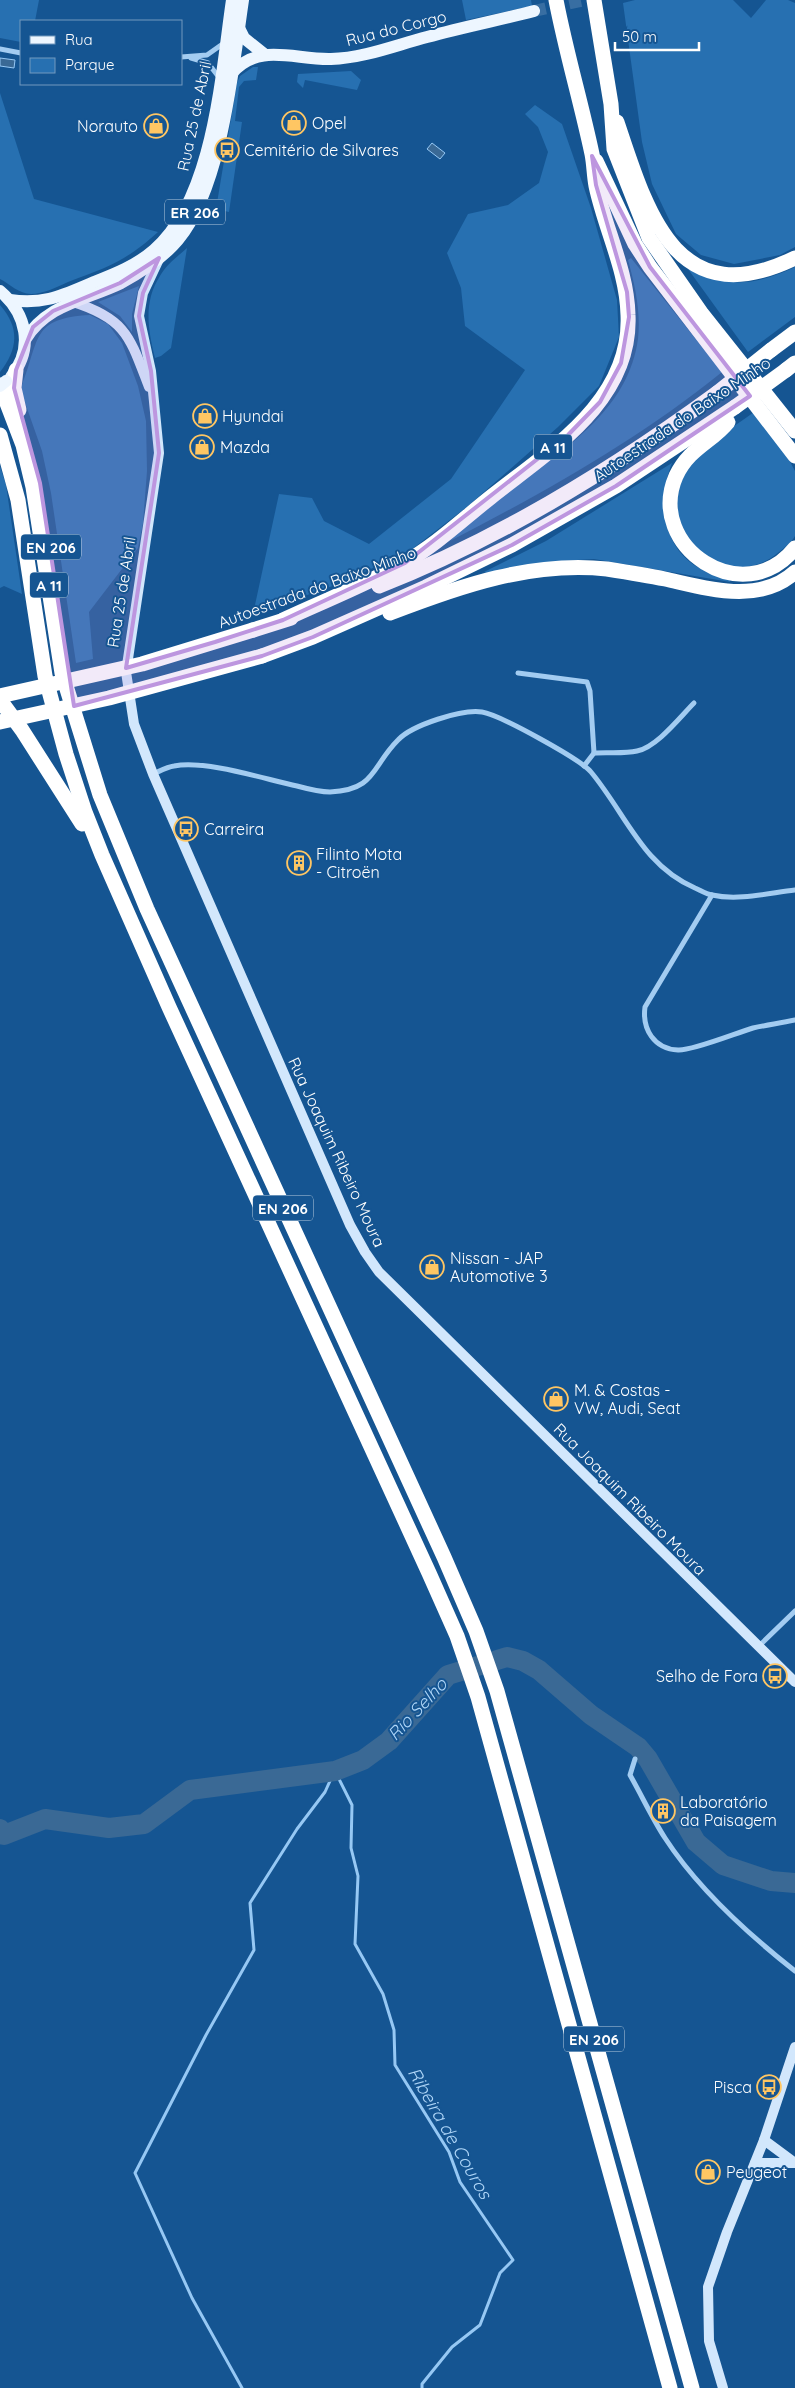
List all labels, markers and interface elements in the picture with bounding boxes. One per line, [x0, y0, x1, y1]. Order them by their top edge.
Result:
street label: Rua do Corgo [344, 6, 448, 50]
legend [20, 20, 182, 85]
scale bar [615, 20, 699, 52]
text: 50 m [622, 27, 657, 46]
text: Rua [65, 30, 93, 49]
text: Parque [65, 55, 115, 74]
street label: Rua 25 de Abril [173, 59, 215, 173]
shop icon: Opel [281, 110, 307, 136]
shop icon: Norauto [143, 113, 169, 139]
place label: Opel [312, 113, 347, 133]
place label: Norauto [77, 116, 138, 136]
bus stop icon: Cemitério de Silvares [214, 137, 240, 163]
place label: Cemitério de Silvares [244, 140, 399, 160]
road number: ER 206 [165, 200, 225, 224]
street label: Autoestrada do Baixo Minho [590, 352, 774, 486]
shop icon: Hyundai [192, 403, 218, 429]
place label: Hyundai [222, 406, 284, 426]
shop icon: Mazda [189, 434, 215, 460]
road number: A 11 [534, 434, 572, 460]
place label: Mazda [220, 437, 270, 457]
road number: EN 206 [21, 534, 81, 560]
street label: Rua 25 de Abril [102, 535, 140, 649]
street label: Autoestrada do Baixo Minho [215, 542, 419, 632]
road number: A 11 [30, 572, 68, 598]
bus stop icon: Carreira [173, 816, 199, 842]
place label: Carreira [204, 819, 264, 839]
place label: Filinto Mota - Citroën [316, 844, 402, 882]
building icon: Filinto Mota - Citroën [286, 850, 312, 876]
street label: Rua Joaquim Ribeiro Moura [284, 1054, 390, 1250]
road number: EN 206 [253, 1196, 313, 1220]
place label: Nissan - JAP Automotive 3 [450, 1248, 548, 1286]
shop icon: Nissan - JAP Automotive 3 [419, 1254, 445, 1280]
place label: M. & Costas - VW, Audi, Seat [574, 1380, 681, 1418]
shop icon: M. & Costas - VW, Audi, Seat [543, 1386, 569, 1412]
street label: Rua Joaquim Ribeiro Moura [550, 1419, 710, 1579]
bus stop icon: Selho de Fora [762, 1663, 788, 1689]
place label: Selho de Fora [656, 1666, 758, 1686]
water label: Rio Selho [382, 1672, 453, 1745]
place label: Laboratório da Paisagem [680, 1792, 777, 1830]
building icon: Laboratório da Paisagem [650, 1798, 676, 1824]
road number: EN 206 [564, 2026, 624, 2052]
water label: Ribeira de Couros [403, 2063, 498, 2204]
bus stop icon: Pisca [756, 2074, 782, 2100]
place label: Pisca [714, 2077, 752, 2097]
shop icon: Peugeot [695, 2159, 721, 2185]
place label: Peugeot [726, 2162, 787, 2182]

